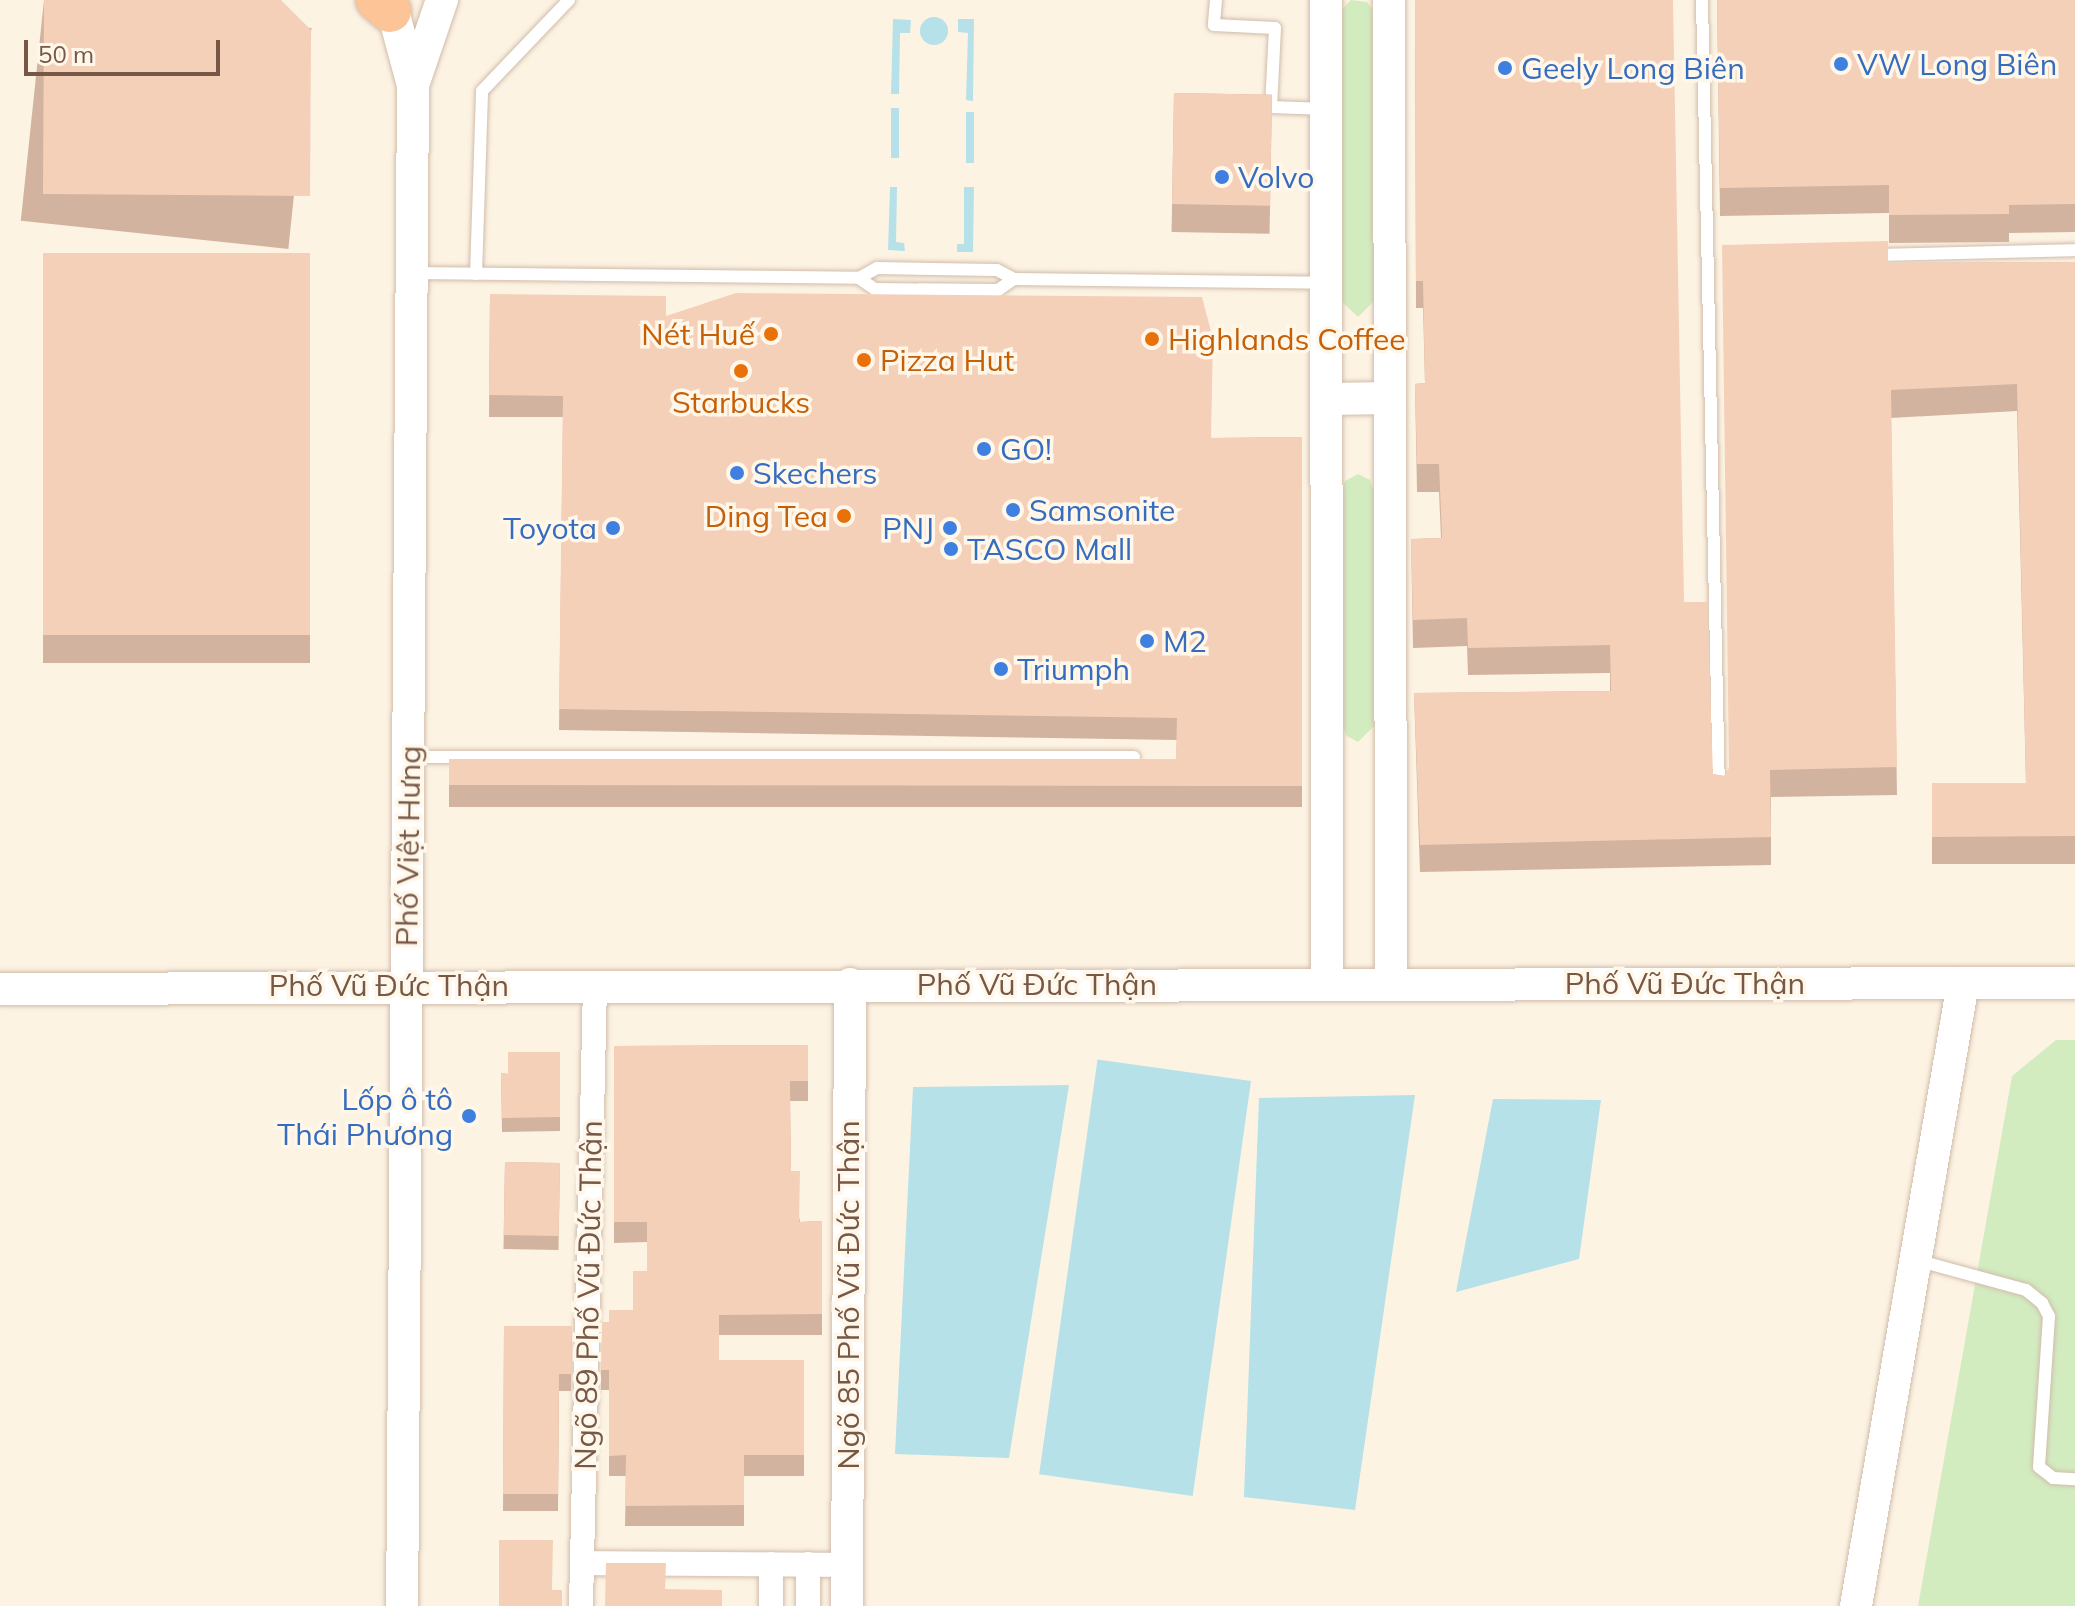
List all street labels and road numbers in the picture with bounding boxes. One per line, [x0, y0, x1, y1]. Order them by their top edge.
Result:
street label: Phố Việt Hưng [388, 745, 428, 947]
street label: Phố Vũ Đức Thận [1565, 965, 1805, 1001]
street label: Phố Vũ Đức Thận [917, 966, 1157, 1002]
street label: Phố Vũ Đức Thận [269, 967, 509, 1003]
street label: Ngõ 89 Phố Vũ Đức Thận [567, 1120, 609, 1470]
street label: Ngõ 85 Phố Vũ Đức Thận [830, 1120, 866, 1470]

